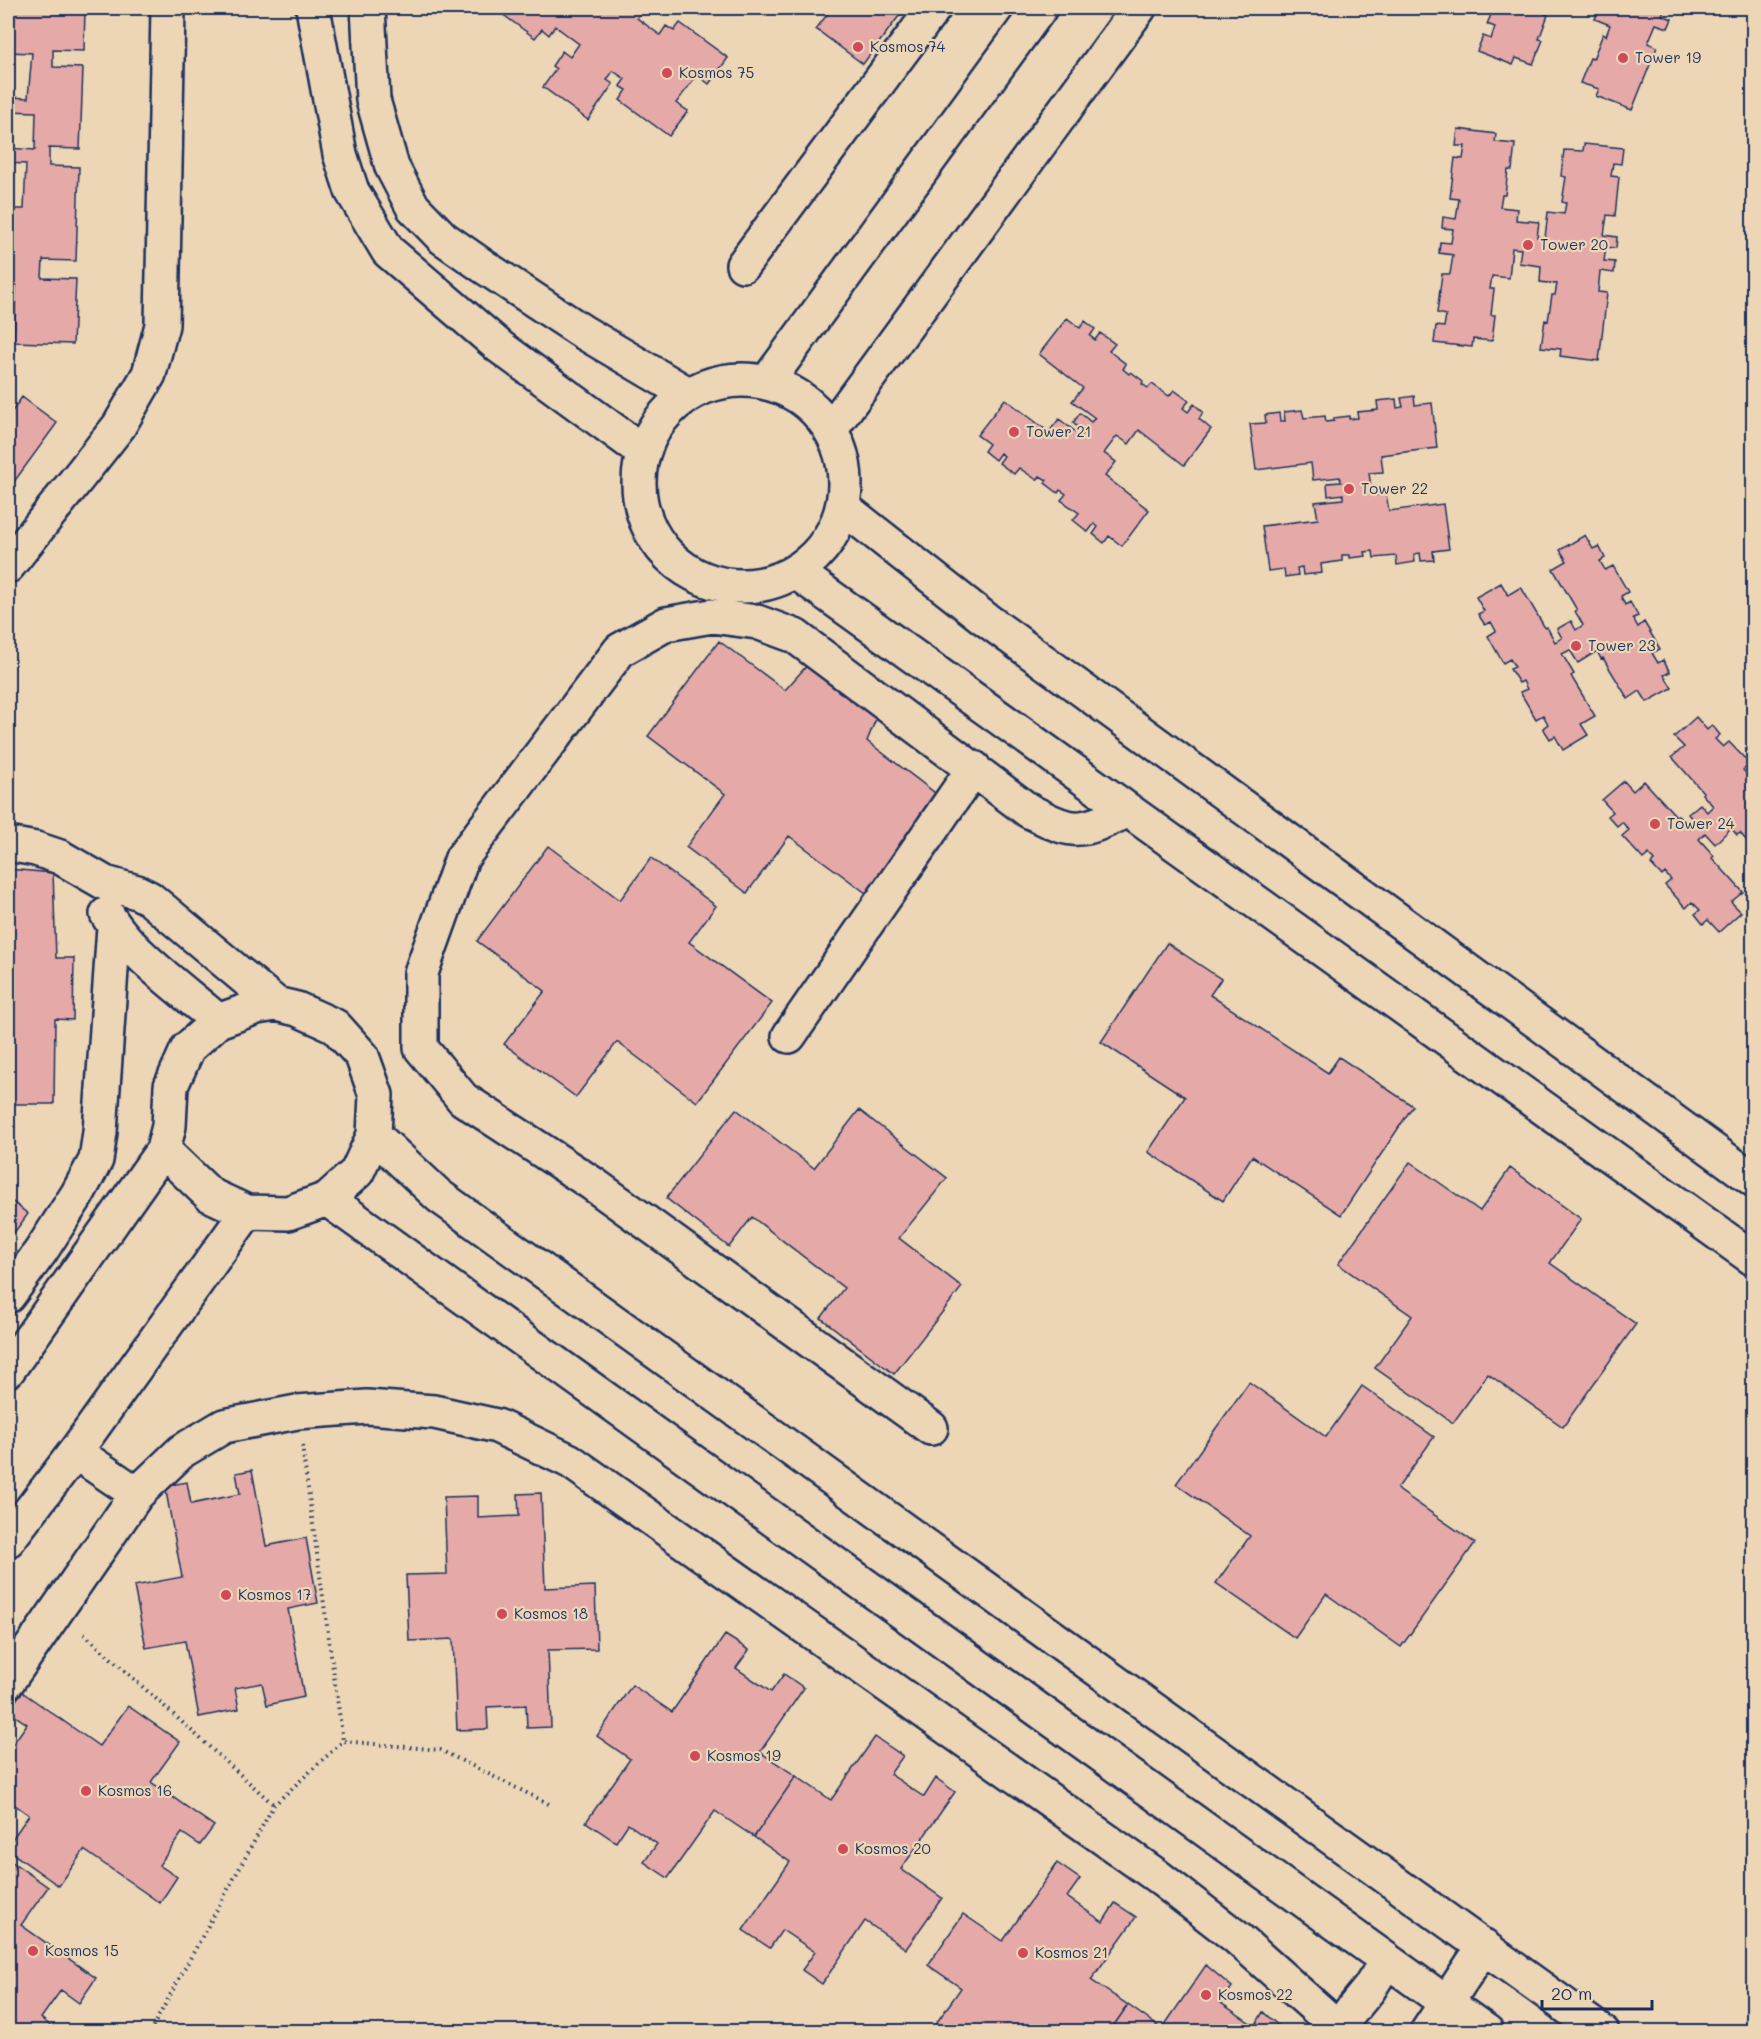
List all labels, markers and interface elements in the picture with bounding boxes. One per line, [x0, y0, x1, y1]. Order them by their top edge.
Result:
place label: Kosmos 74 [870, 36, 946, 56]
marker: Kosmos 74 [851, 40, 865, 54]
place label: Tower 19 [1635, 47, 1701, 67]
marker: Tower 19 [1616, 51, 1630, 65]
place label: Kosmos 75 [679, 62, 754, 82]
marker: Kosmos 75 [660, 66, 674, 80]
place label: Tower 20 [1540, 234, 1608, 254]
marker: Tower 20 [1521, 238, 1535, 252]
place label: Tower 21 [1026, 421, 1092, 441]
marker: Tower 21 [1007, 425, 1021, 439]
place label: Tower 22 [1361, 478, 1428, 498]
marker: Tower 22 [1342, 482, 1356, 496]
place label: Tower 23 [1588, 635, 1656, 655]
marker: Tower 23 [1569, 639, 1583, 653]
place label: Tower 24 [1667, 813, 1735, 833]
marker: Tower 24 [1648, 817, 1662, 831]
place label: Kosmos 17 [238, 1584, 311, 1604]
marker: Kosmos 17 [219, 1588, 233, 1602]
place label: Kosmos 18 [514, 1603, 588, 1623]
marker: Kosmos 18 [495, 1607, 509, 1621]
place label: Kosmos 19 [707, 1745, 781, 1765]
marker: Kosmos 19 [688, 1749, 702, 1763]
place label: Kosmos 16 [98, 1780, 172, 1800]
marker: Kosmos 16 [79, 1784, 93, 1798]
place label: Kosmos 20 [855, 1838, 931, 1858]
marker: Kosmos 20 [836, 1842, 850, 1856]
place label: Kosmos 15 [45, 1940, 119, 1960]
place label: Kosmos 21 [1035, 1942, 1108, 1962]
marker: Kosmos 15 [26, 1944, 40, 1958]
marker: Kosmos 21 [1016, 1946, 1030, 1960]
scale bar [1542, 1973, 1652, 2011]
text: 20 m [1551, 1981, 1592, 2005]
place label: Kosmos 22 [1218, 1984, 1293, 2004]
marker: Kosmos 22 [1199, 1988, 1213, 2002]

